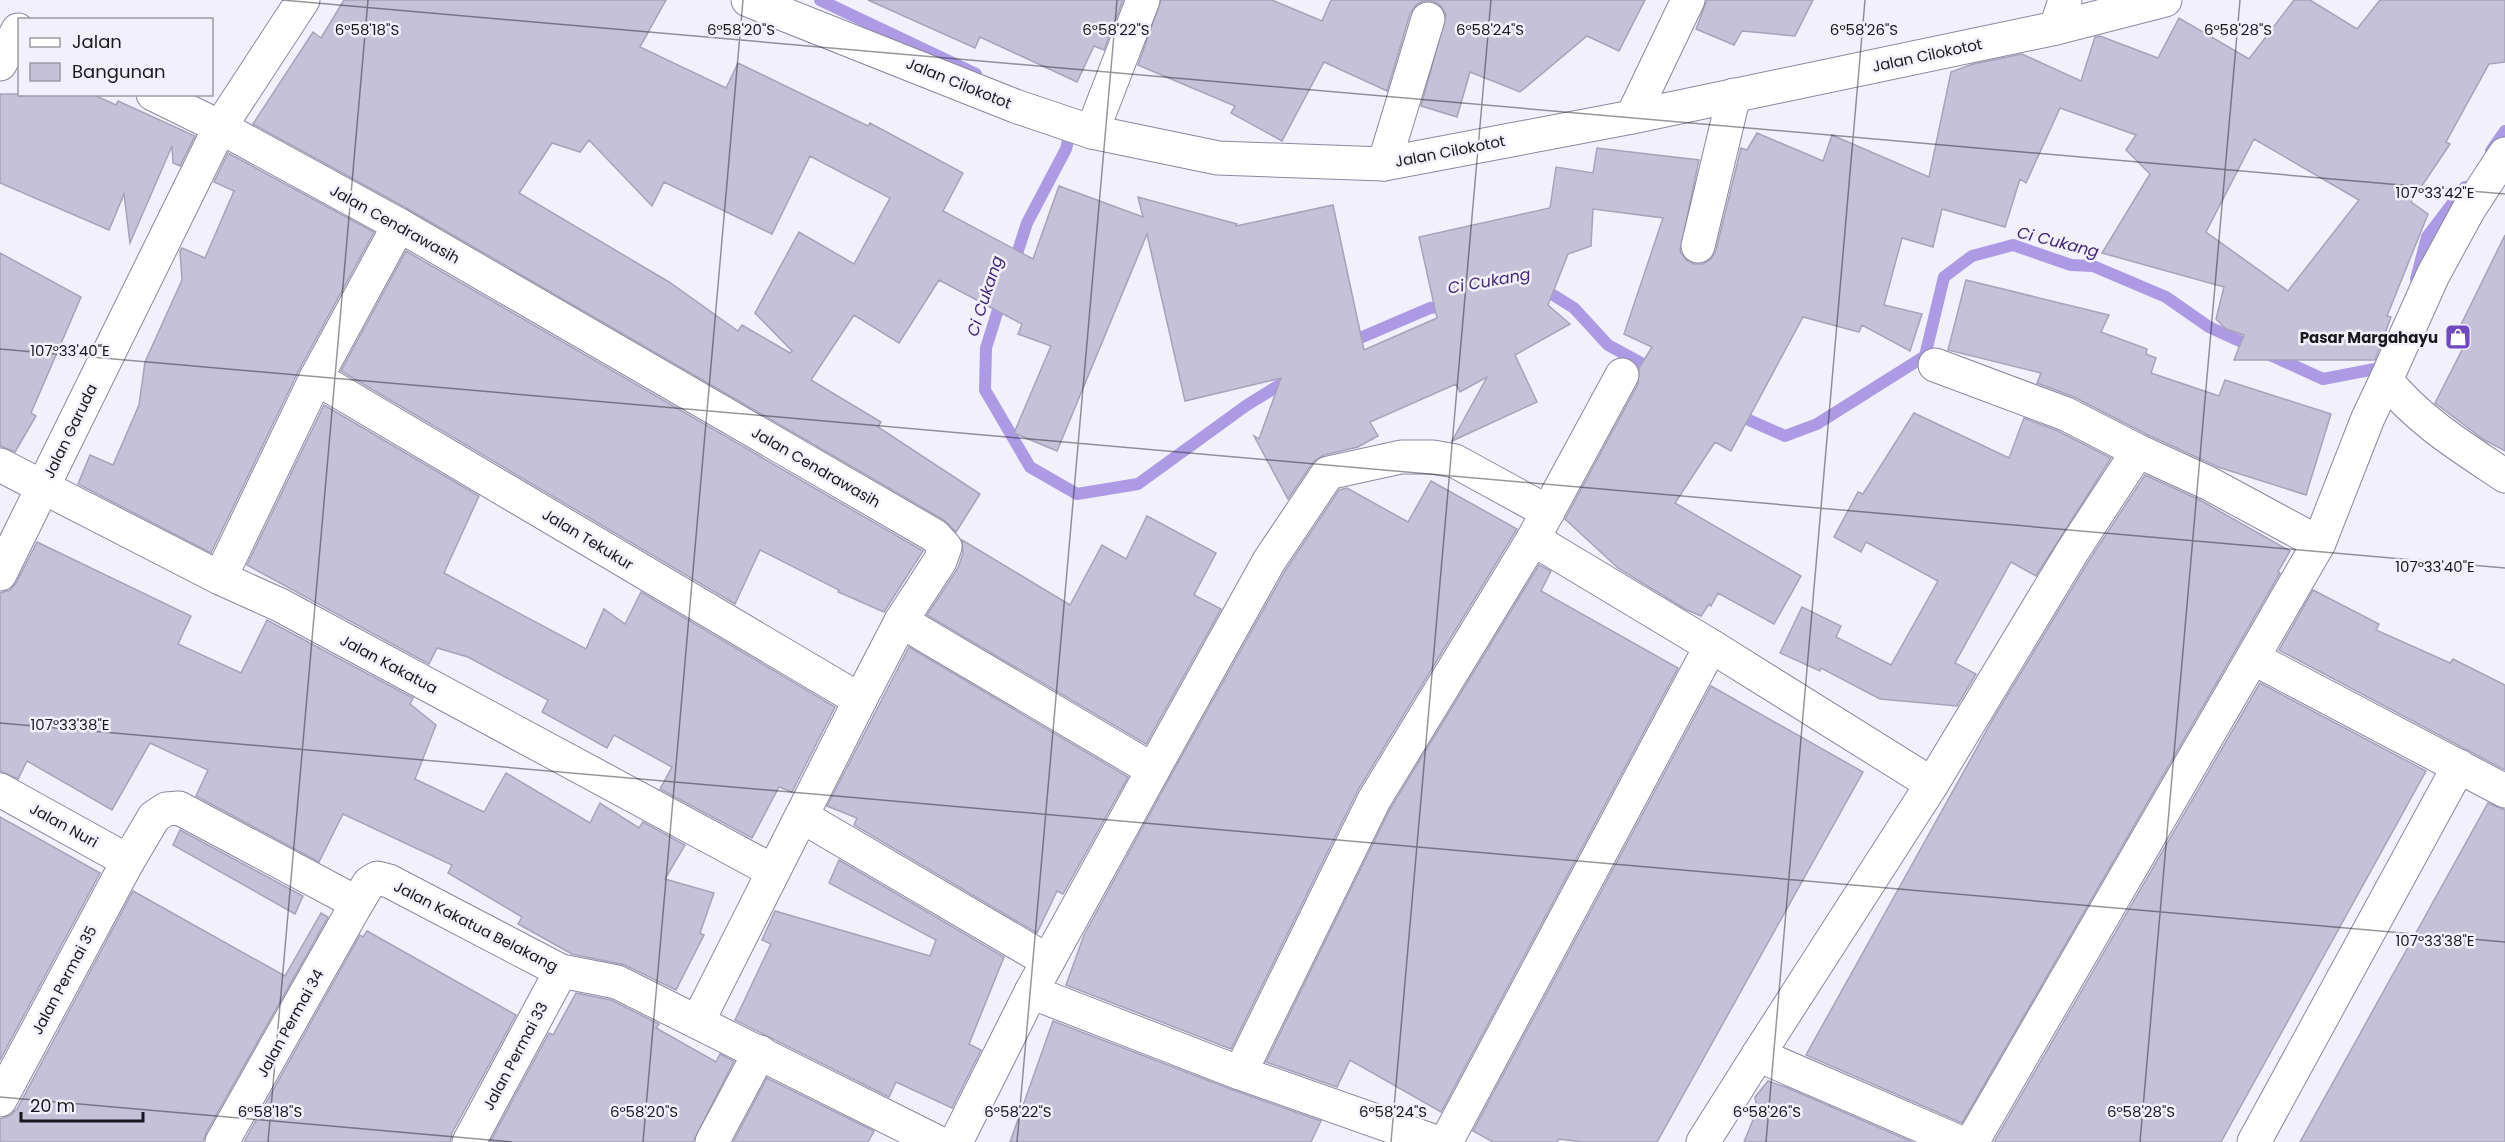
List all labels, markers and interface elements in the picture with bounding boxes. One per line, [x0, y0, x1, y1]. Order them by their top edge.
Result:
legend [18, 18, 213, 96]
text: 6°58'18"S [335, 19, 399, 40]
text: 6°58'20"S [707, 19, 775, 40]
text: 6°58'22"S [1082, 19, 1150, 40]
text: 6°58'24"S [1456, 19, 1524, 40]
text: 6°58'26"S [1830, 19, 1898, 40]
text: 6°58'28"S [2204, 19, 2272, 40]
text: Jalan [72, 29, 122, 54]
street label: Jalan Cilokotot [1870, 33, 1984, 77]
street label: Jalan Cilokotot [903, 52, 1015, 114]
text: Bangunan [72, 59, 166, 84]
street label: Jalan Cilokotot [1393, 130, 1507, 172]
street label: Jalan Cendrawasih [326, 180, 464, 268]
text: 107°33'42"E [2396, 182, 2474, 203]
water label: Ci Cukang [2015, 221, 2102, 263]
water label: Ci Cukang [961, 252, 1009, 339]
water label: Ci Cukang [1446, 262, 1532, 300]
shop icon: Pasar Margahayu [2443, 322, 2473, 352]
place label: Pasar Margahayu [2300, 327, 2438, 348]
text: 107°33'40"E [30, 340, 110, 361]
street label: Jalan Garuda [38, 380, 102, 482]
street label: Jalan Cendrawasih [748, 422, 884, 512]
street label: Jalan Tekukur [538, 503, 638, 575]
text: 107°33'40"E [2395, 556, 2475, 577]
street label: Jalan Kakatua [337, 629, 441, 699]
text: 107°33'38"E [31, 714, 110, 735]
street label: Jalan Nuri [26, 798, 102, 852]
street label: Jalan Kakatua Belakang [390, 875, 562, 977]
street label: Jalan Permai 35 [26, 922, 102, 1038]
text: 107°33'38"E [2396, 930, 2475, 951]
street label: Jalan Permai 34 [252, 965, 328, 1081]
street label: Jalan Permai 33 [478, 998, 552, 1114]
scale bar [21, 1085, 142, 1123]
text: 20 m [30, 1093, 75, 1118]
text: 6°58'18"S [238, 1101, 302, 1122]
text: 6°58'20"S [610, 1101, 678, 1122]
text: 6°58'22"S [984, 1101, 1052, 1122]
text: 6°58'24"S [1359, 1101, 1427, 1122]
text: 6°58'26"S [1733, 1101, 1801, 1122]
text: 6°58'28"S [2107, 1101, 2175, 1122]

